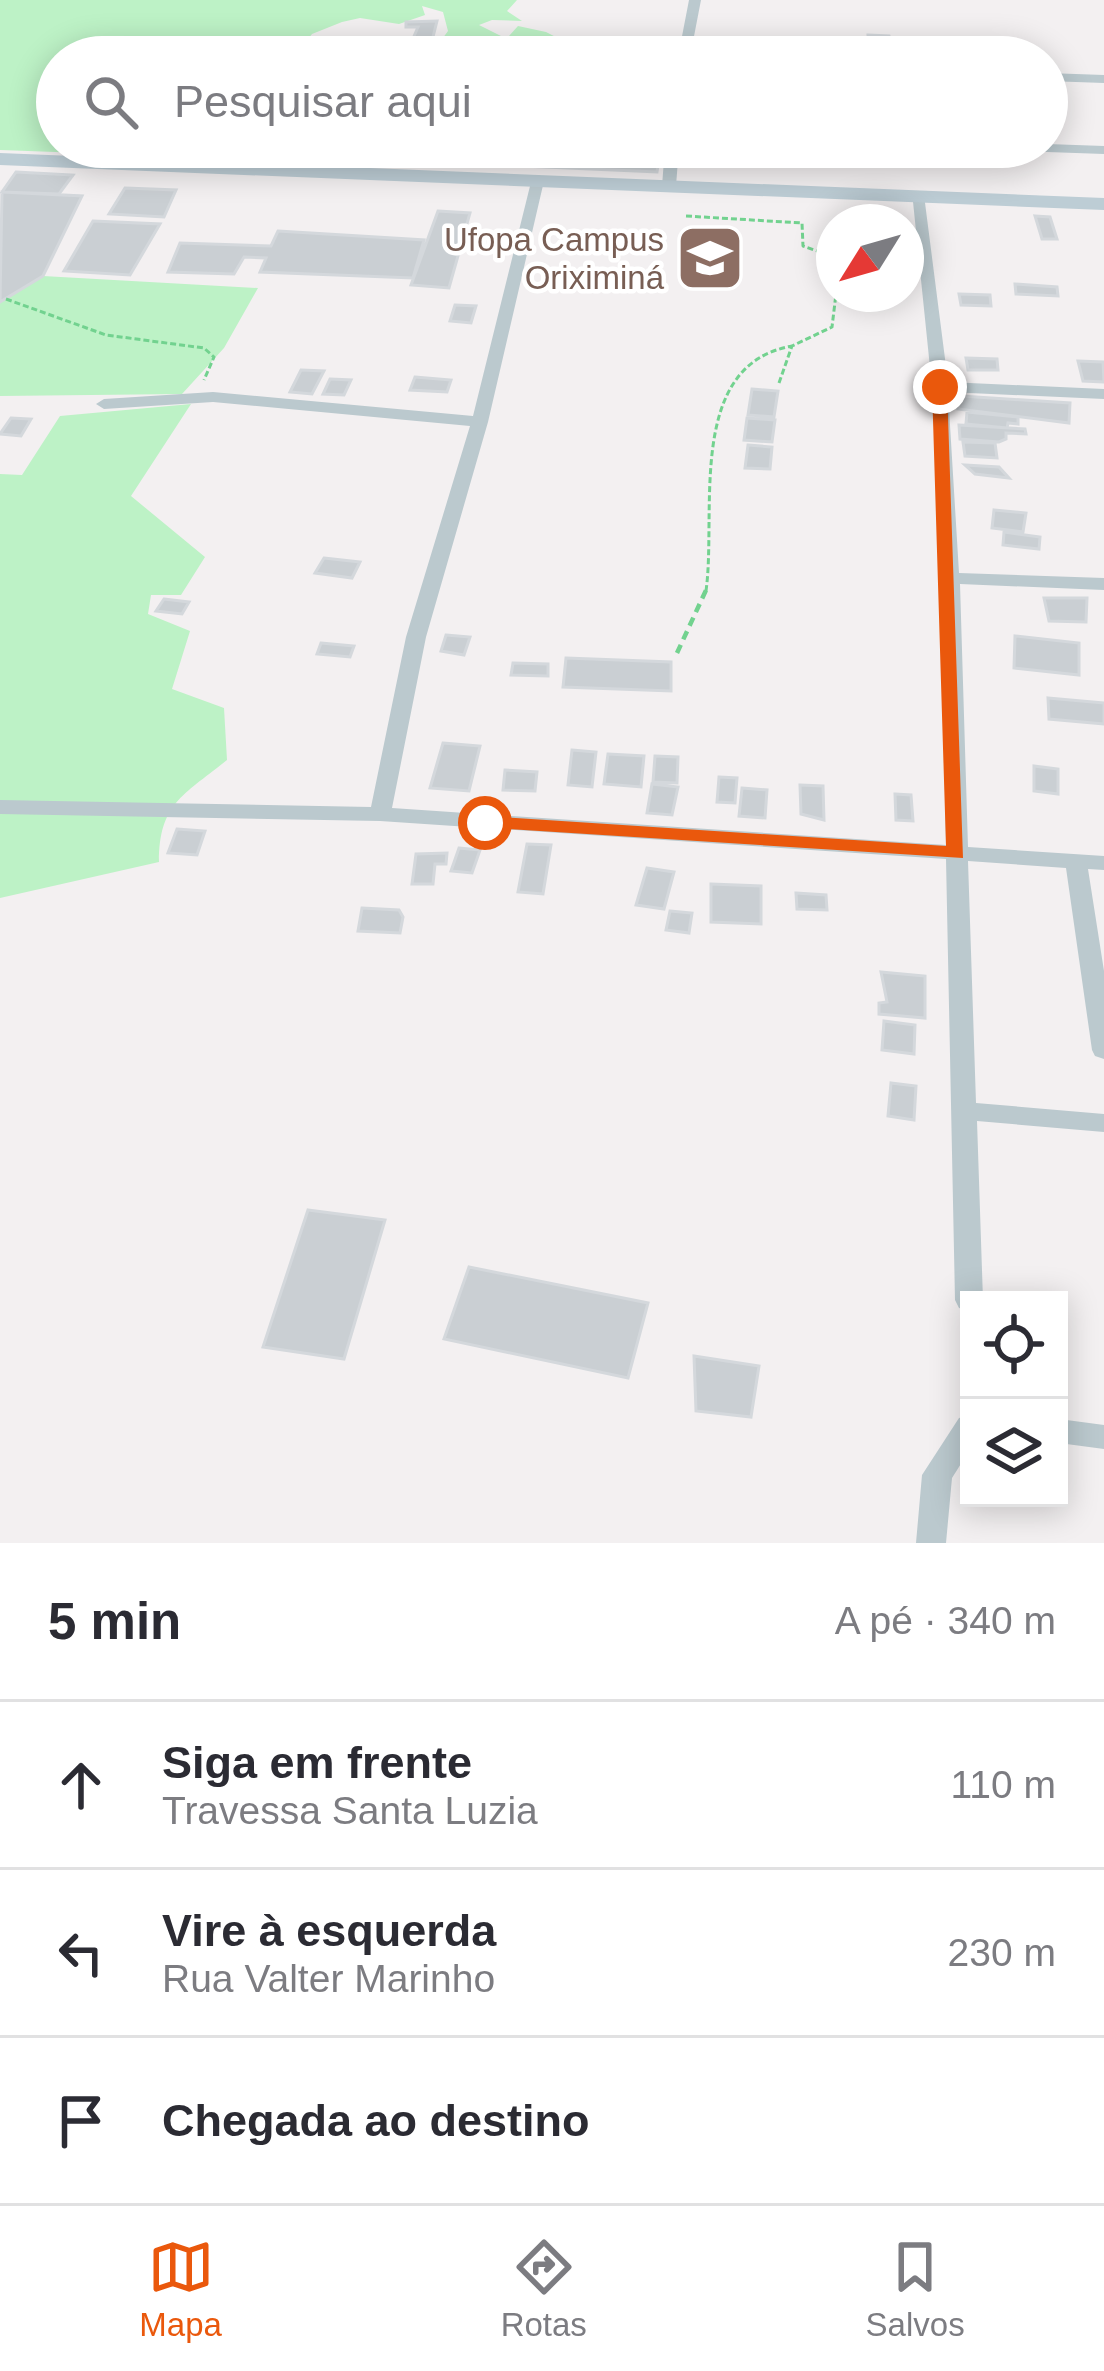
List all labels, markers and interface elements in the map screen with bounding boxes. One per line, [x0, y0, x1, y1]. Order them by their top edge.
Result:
search box [36, 36, 1068, 168]
icon: search [78, 69, 144, 135]
text: Pesquisar aqui [174, 76, 472, 127]
north arrow [816, 204, 924, 312]
place label: Ufopa Campus Oriximiná [444, 221, 665, 296]
school or university icon: Ufopa Campus Oriximiná [675, 223, 745, 293]
route end [913, 360, 967, 414]
route start [458, 796, 512, 850]
map controls [960, 1291, 1068, 1507]
button: locate [960, 1291, 1068, 1399]
button: layers [960, 1399, 1068, 1507]
text: 5 min [48, 1593, 181, 1650]
text: A pé · 340 m [835, 1599, 1056, 1642]
text: Siga em frente [162, 1737, 472, 1788]
icon: ahead [48, 1752, 114, 1818]
text: 110 m [951, 1763, 1056, 1806]
text: Travessa Santa Luzia [162, 1789, 538, 1832]
text: Vire à esquerda [162, 1905, 496, 1956]
icon: left [48, 1920, 114, 1986]
text: 230 m [948, 1931, 1056, 1974]
text: Rua Valter Marinho [162, 1957, 495, 2000]
icon: arrive [48, 2088, 114, 2154]
text: Chegada ao destino [162, 2095, 590, 2146]
tab: Mapa [139, 2234, 222, 2344]
tab: Rotas [501, 2234, 587, 2344]
tab: Salvos [866, 2234, 965, 2344]

